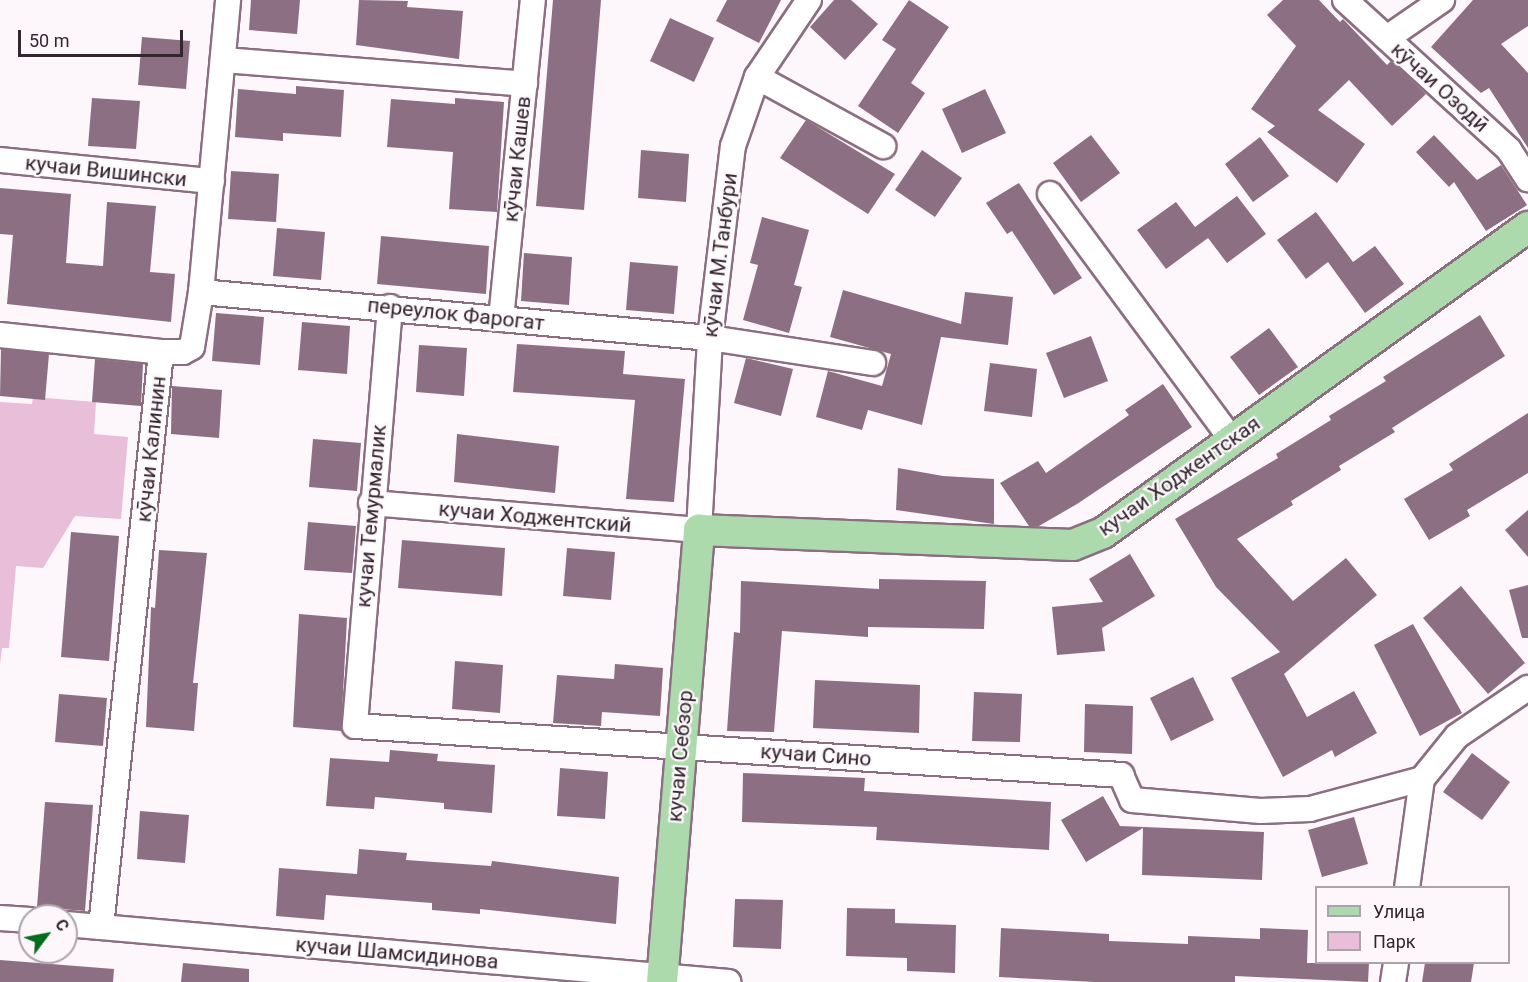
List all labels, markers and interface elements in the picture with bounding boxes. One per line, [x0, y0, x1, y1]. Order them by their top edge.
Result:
scale bar [21, 18, 186, 56]
text: 50 m [29, 30, 69, 51]
street label: кӯчаи Озодӣ [1386, 37, 1494, 137]
street label: кӯчаи Кашев [498, 95, 536, 223]
street label: кучаи Вишински [24, 150, 188, 192]
street label: кӯчаи М.Танбури [697, 171, 743, 339]
street label: переулок Фарогат [366, 292, 546, 336]
street label: кӯчаи Калинин [131, 375, 171, 523]
street label: кучаи Ходжентская [1093, 411, 1265, 541]
street label: кучаи Темурмалик [350, 423, 392, 609]
street label: кучаи Ходжентский [438, 496, 632, 538]
street label: кучаи Себзор [662, 689, 698, 823]
street label: кучаи Сино [760, 739, 872, 771]
legend [1315, 886, 1510, 964]
text: Улица [1373, 901, 1425, 922]
north arrow [18, 904, 78, 964]
text: С [51, 916, 73, 935]
text: Парк [1373, 931, 1415, 952]
street label: кучаи Шамсидинова [294, 932, 500, 974]

